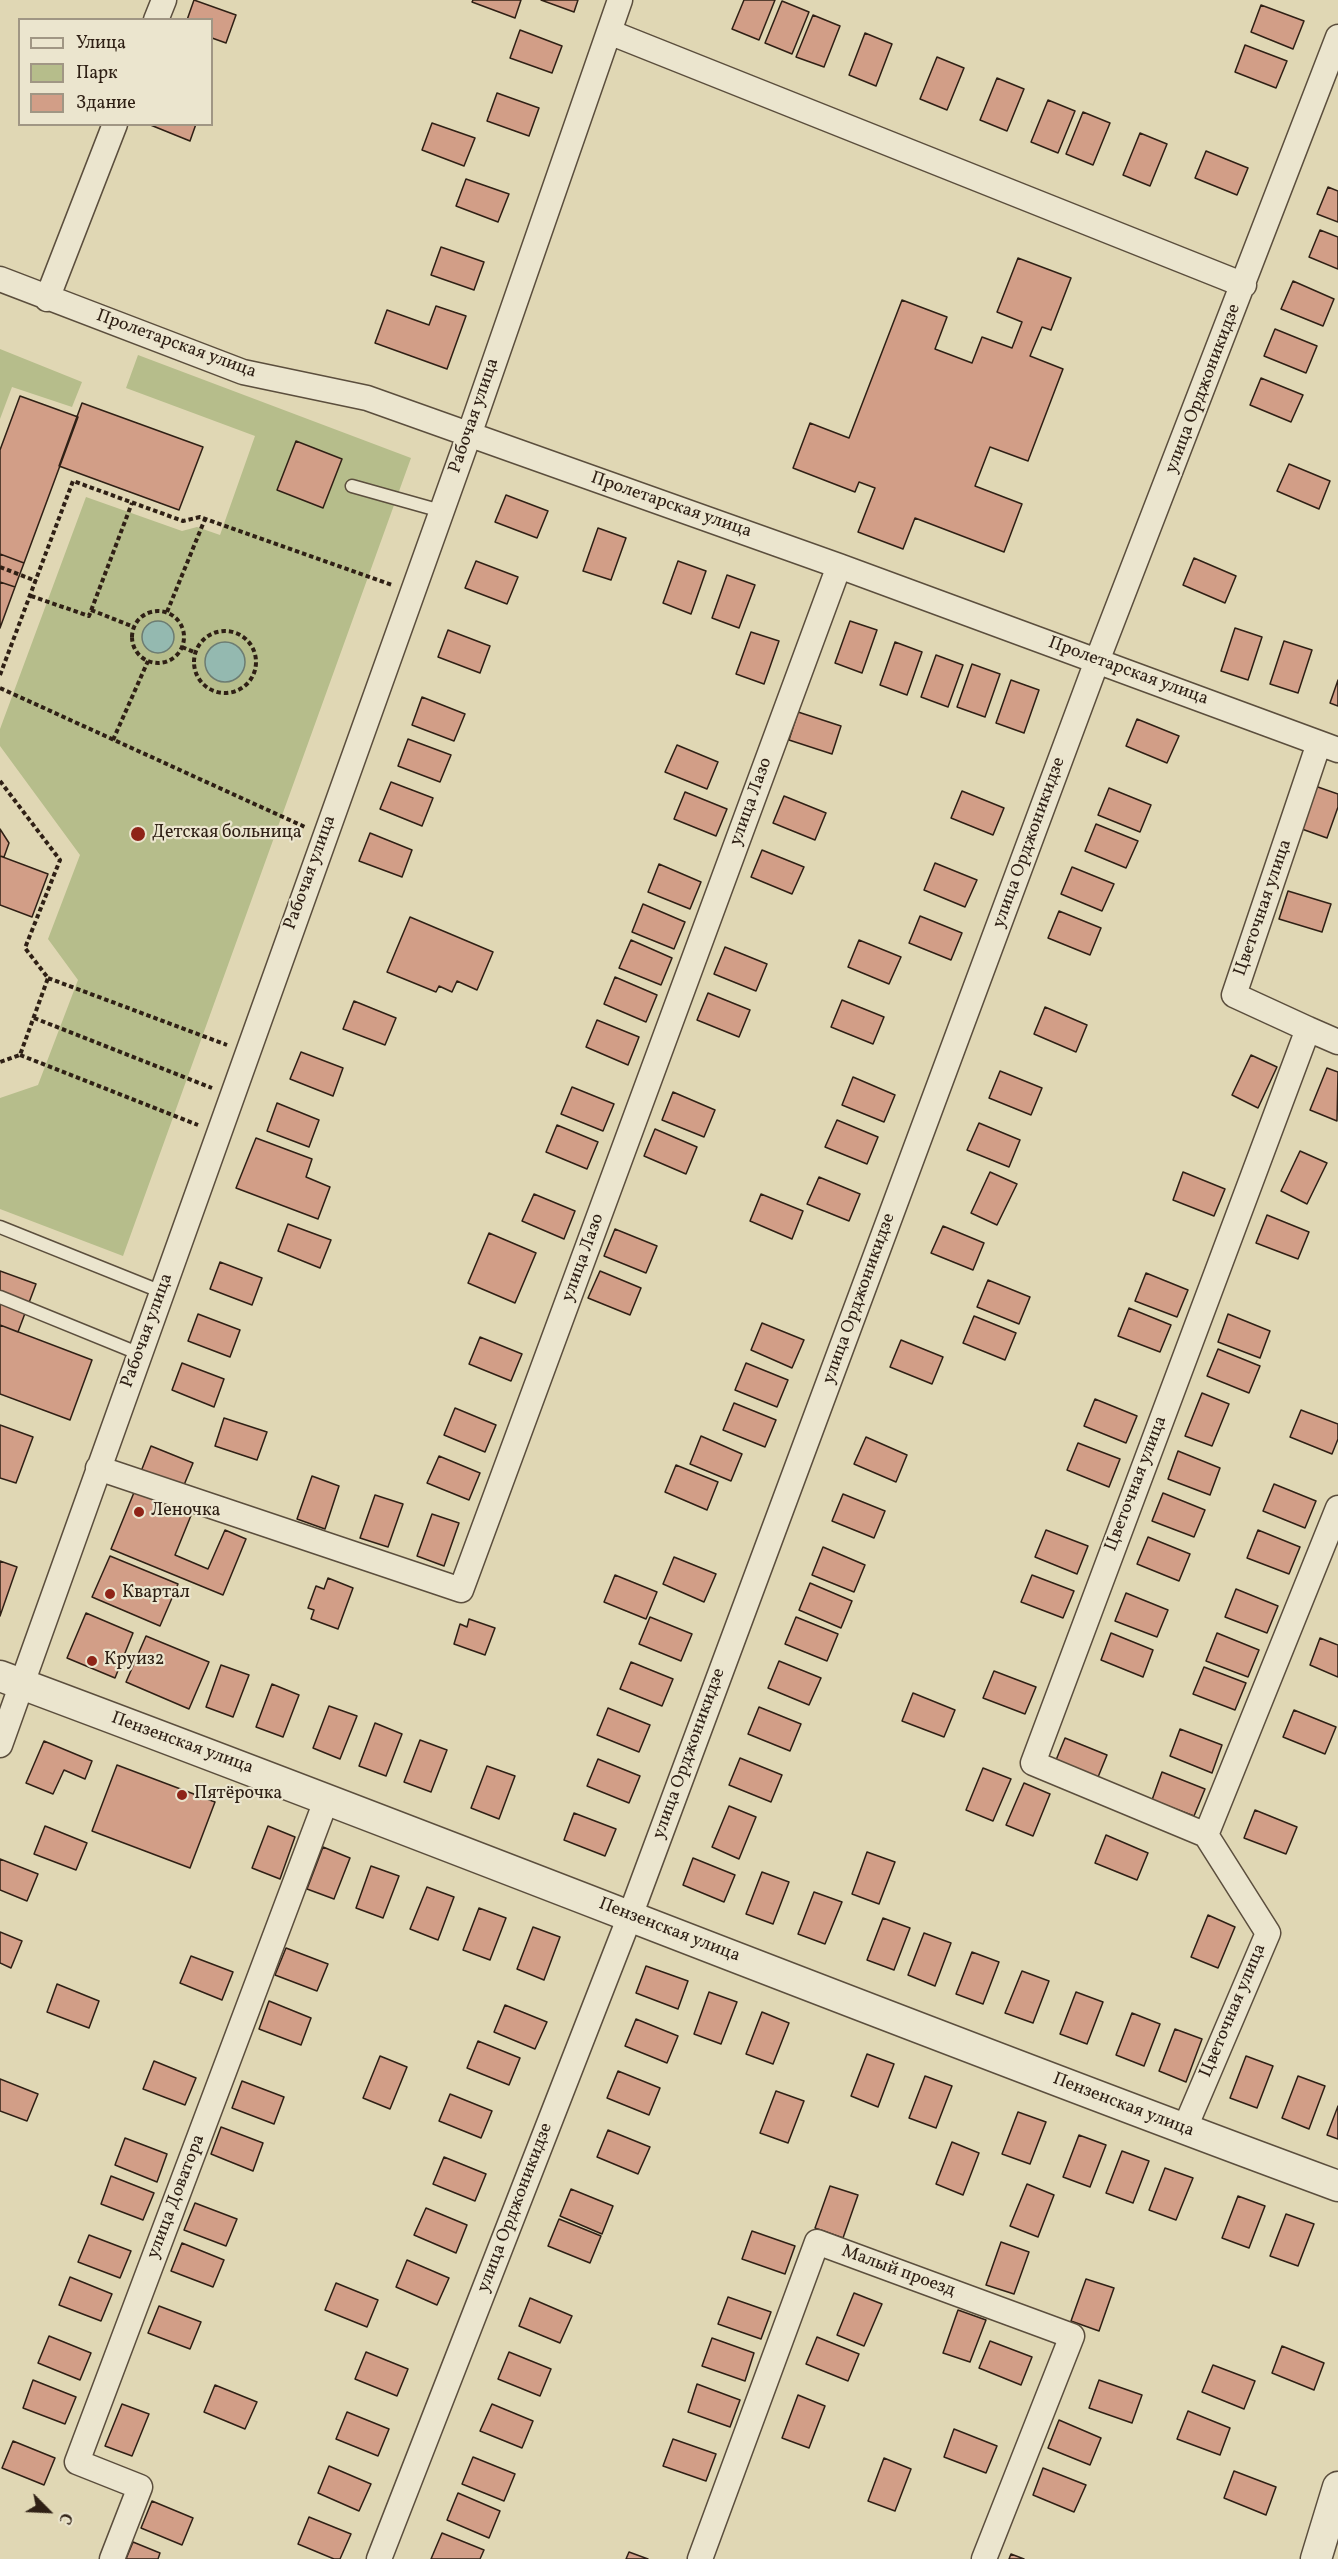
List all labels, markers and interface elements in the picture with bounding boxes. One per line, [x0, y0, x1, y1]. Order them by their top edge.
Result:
legend [18, 18, 213, 126]
text: Улица [76, 31, 126, 56]
text: Парк [76, 61, 118, 86]
text: Здание [76, 91, 136, 116]
street label: улица Орджоникидзе [1162, 301, 1246, 477]
street label: Пролетарская улица [93, 306, 259, 384]
street label: Рабочая улица [445, 356, 505, 476]
street label: Пролетарская улица [588, 468, 754, 544]
street label: Пролетарская улица [1045, 633, 1211, 711]
street label: улица Лазо [726, 755, 778, 849]
street label: улица Орджоникидзе [989, 755, 1071, 931]
street label: Рабочая улица [280, 813, 342, 933]
place label: Детская больница [152, 823, 302, 845]
marker: Детская больница [129, 825, 147, 843]
street label: Цветочная улица [1231, 837, 1297, 979]
street label: улица Лазо [558, 1211, 610, 1305]
street label: улица Орджоникидзе [819, 1211, 901, 1387]
street label: Рабочая улица [117, 1271, 179, 1391]
street label: Цветочная улица [1101, 1413, 1173, 1555]
place label: Леночка [151, 1501, 220, 1523]
marker: Леночка [132, 1505, 146, 1519]
place label: Квартал [122, 1583, 190, 1605]
marker: Квартал [103, 1587, 117, 1601]
place label: Круиз2 [104, 1650, 164, 1672]
marker: Круиз2 [85, 1654, 99, 1668]
street label: улица Орджоникидзе [649, 1666, 731, 1842]
street label: Пензенская улица [108, 1708, 256, 1780]
place label: Пятёрочка [194, 1784, 282, 1806]
marker: Пятёрочка [175, 1788, 189, 1802]
street label: Пензенская улица [595, 1894, 743, 1968]
street label: Цветочная улица [1196, 1941, 1272, 2081]
street label: Пензенская улица [1049, 2069, 1197, 2143]
street label: улица Орджоникидзе [474, 2120, 558, 2296]
street label: улица Доватора [143, 2132, 211, 2262]
street label: Малый проезд [838, 2241, 958, 2303]
north arrow [18, 2481, 78, 2541]
text: С [52, 2509, 77, 2527]

